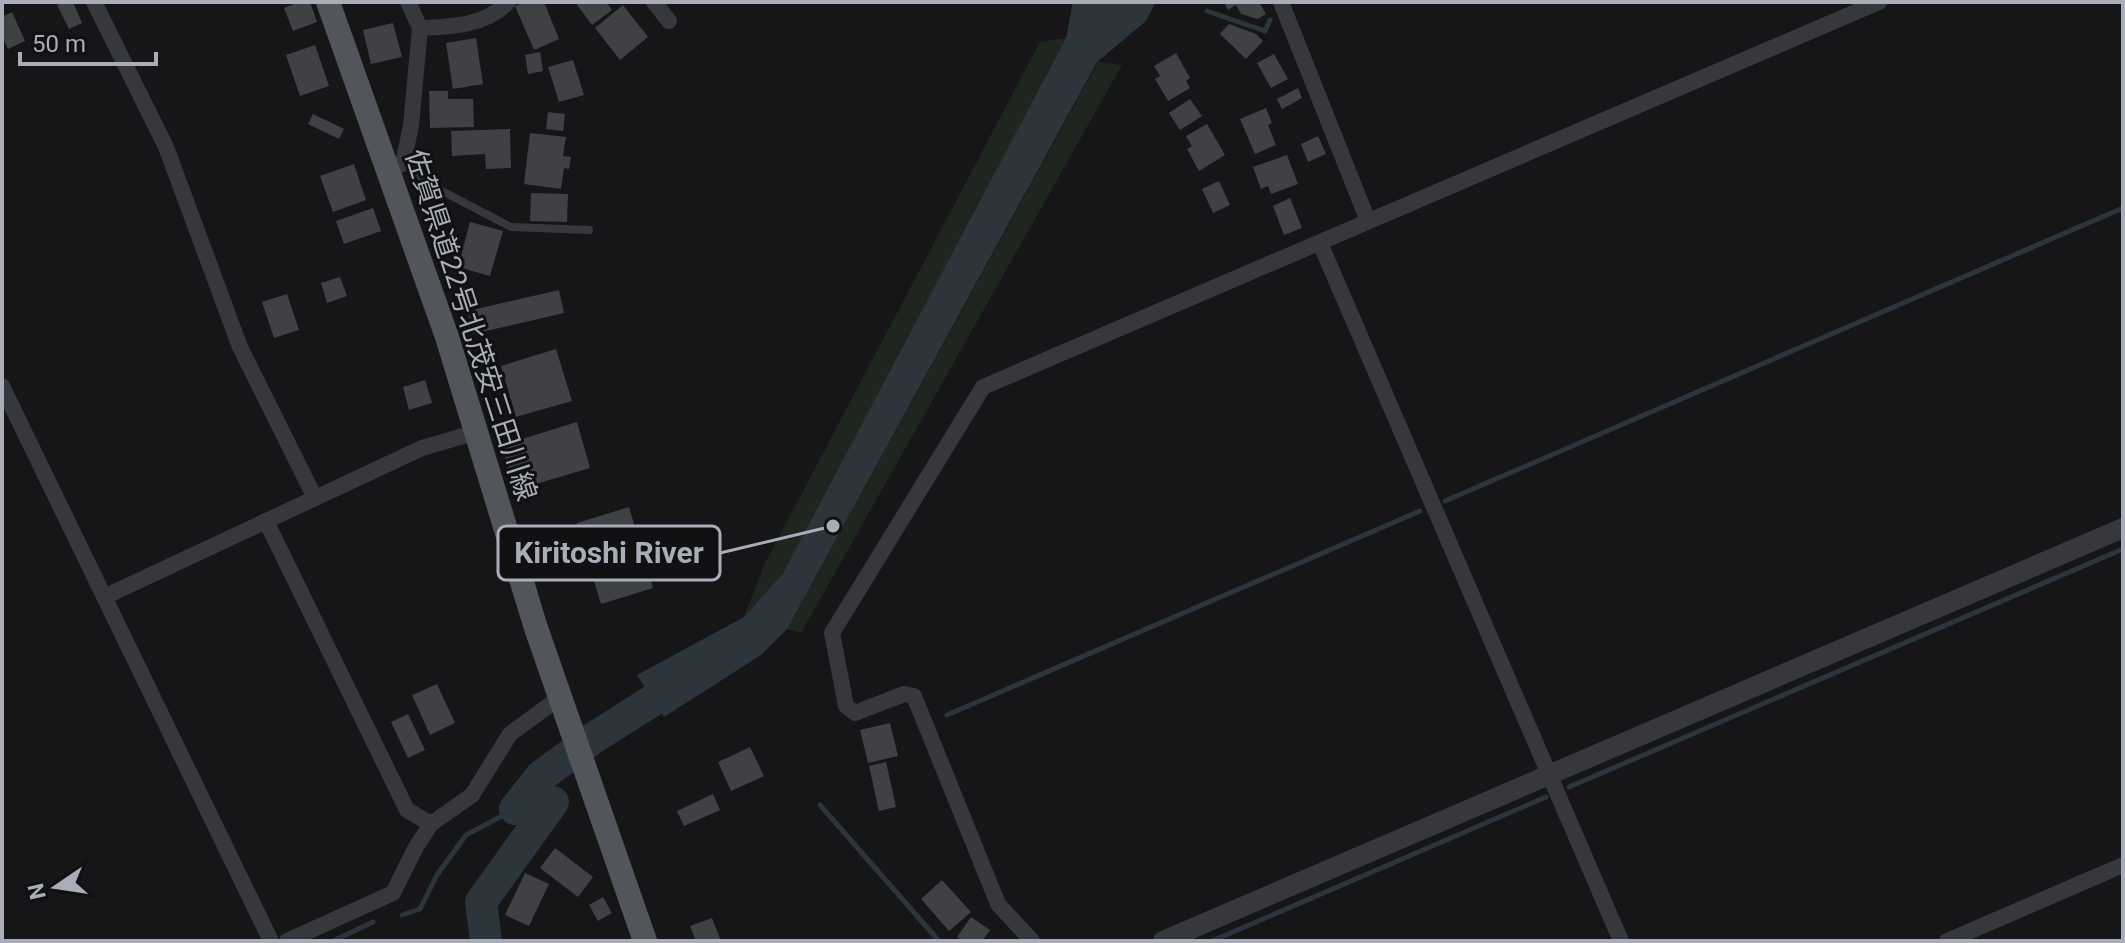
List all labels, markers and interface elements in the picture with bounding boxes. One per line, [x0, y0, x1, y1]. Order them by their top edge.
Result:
scale bar [20, 16, 156, 66]
text: 50 m [32, 30, 86, 58]
street label: 佐賀県道22号北茂安三田川線 [399, 145, 543, 505]
callout: Kiritoshi River [498, 526, 720, 580]
text: Kiritoshi River [514, 535, 704, 570]
north arrow [16, 847, 96, 927]
text: N [23, 881, 51, 902]

